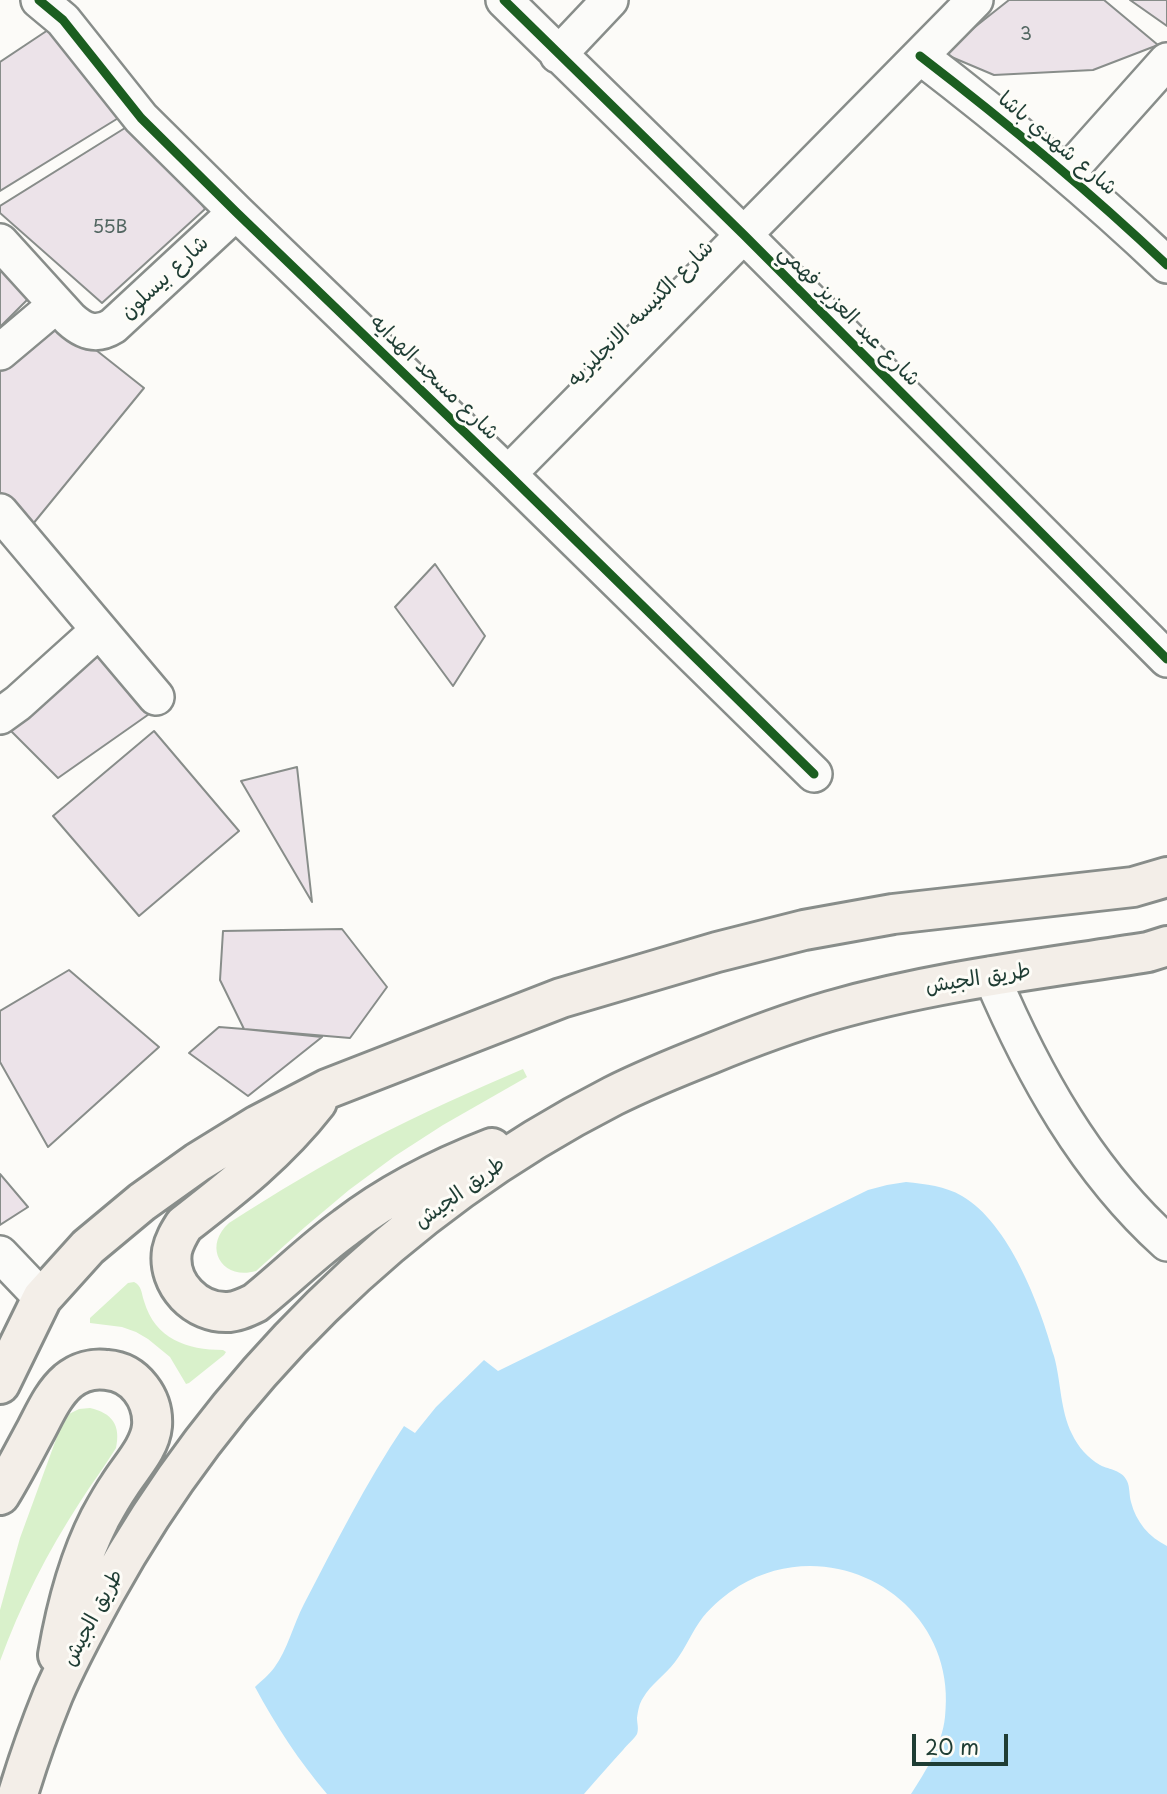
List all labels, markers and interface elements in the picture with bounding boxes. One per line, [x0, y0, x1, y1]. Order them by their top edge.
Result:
house number: 3 [1020, 24, 1032, 46]
street label: شارع شهدي باشا [992, 87, 1122, 201]
house number: 55B [92, 217, 128, 239]
street label: شارع بيسلون [116, 231, 214, 325]
street label: شارع الكنيسه الانجليزيه [563, 236, 719, 392]
street label: شارع عبد العزيز فهمي [773, 240, 925, 392]
street label: شارع مسجد الهدايه [364, 310, 504, 446]
street label: طريق الجيش [924, 958, 1032, 1000]
street label: طريق الجيش [410, 1152, 510, 1234]
street label: طريق الجيش [57, 1565, 129, 1671]
scale bar [915, 1720, 1011, 1764]
text: 20 m [925, 1730, 979, 1762]

